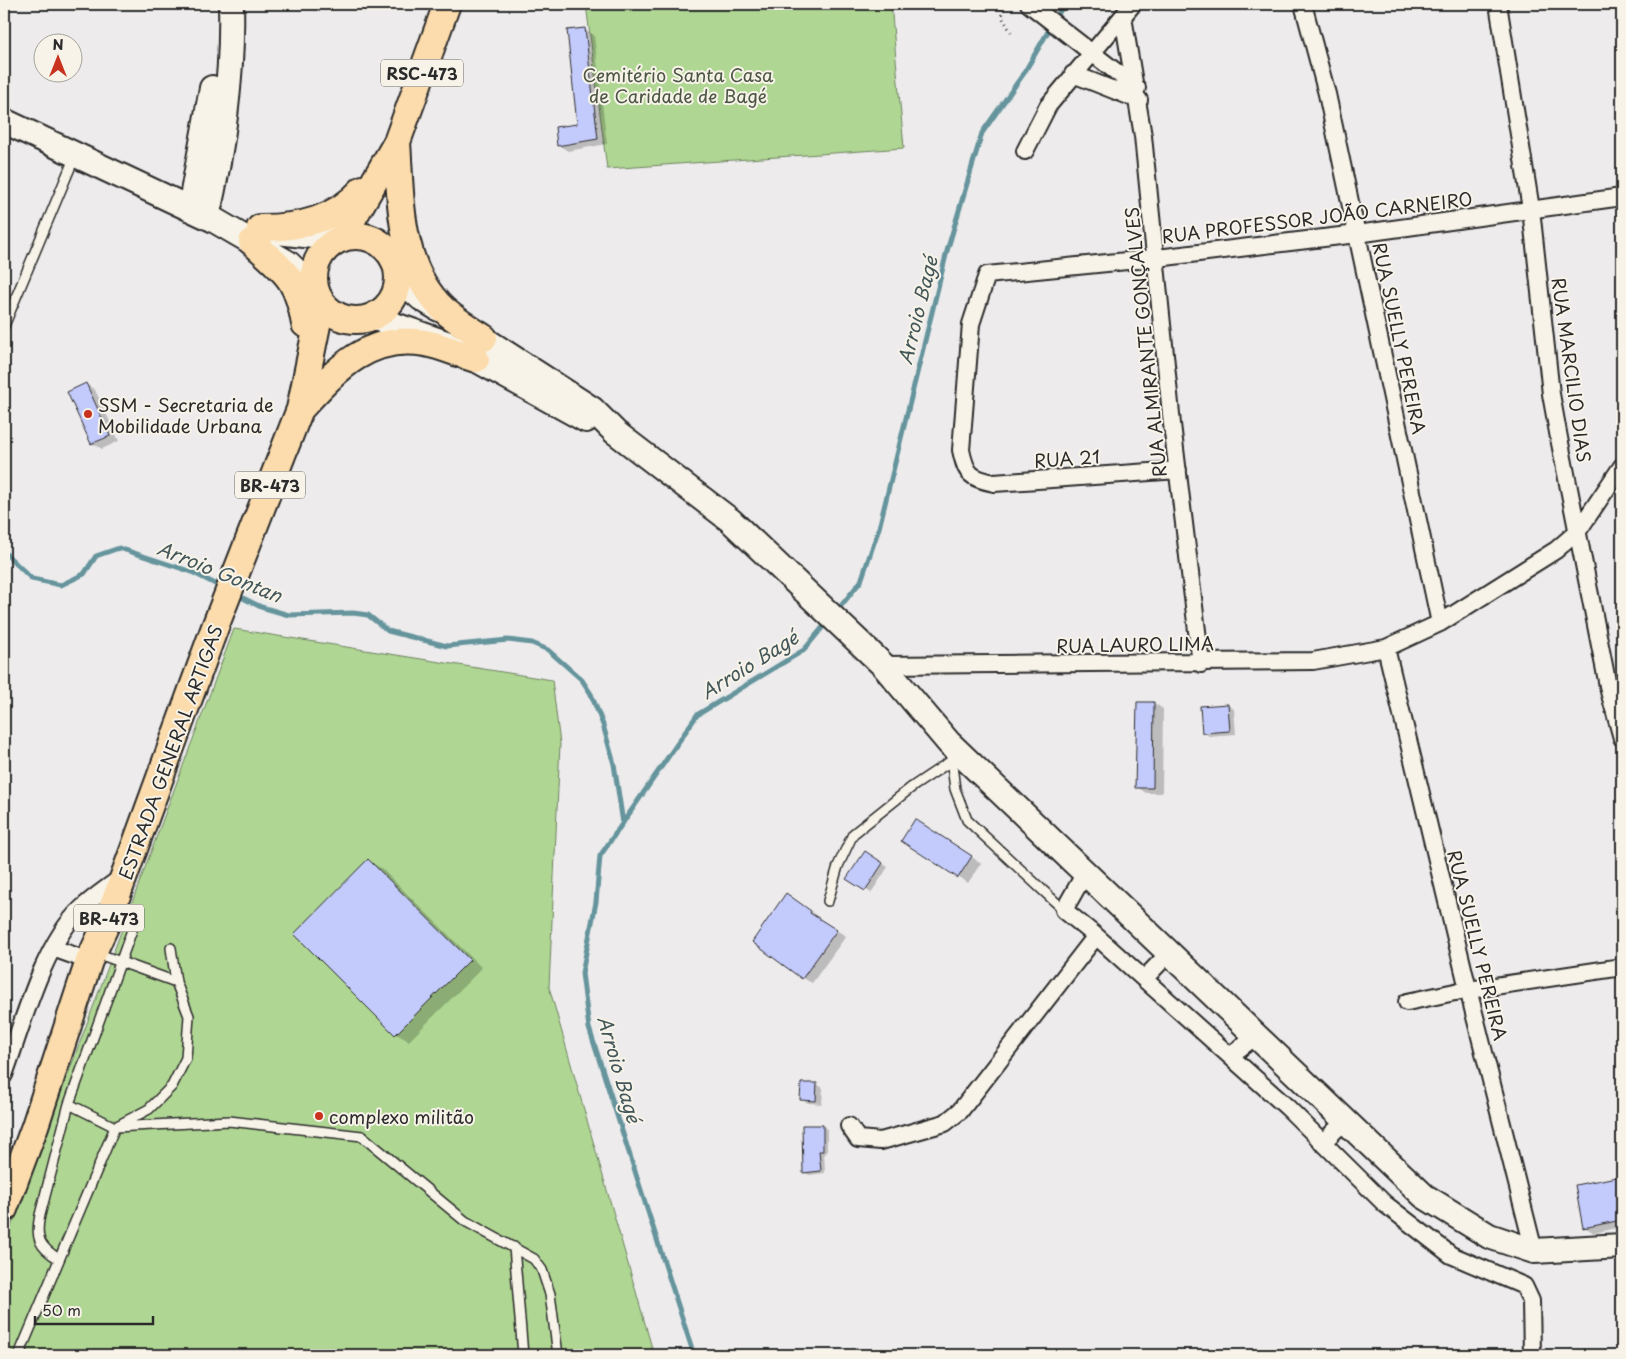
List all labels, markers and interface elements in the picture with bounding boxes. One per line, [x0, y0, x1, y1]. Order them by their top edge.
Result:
north arrow [32, 32, 82, 82]
text: N [52, 34, 64, 55]
road number: RSC-473 [381, 59, 463, 86]
park label: Cemitério Santa Casa de Caridade de Bagé [583, 61, 774, 109]
street label: RUA PROFESSOR JOÃO CARNEIRO [1160, 185, 1474, 249]
street label: RUA ALMIRANTE GONÇALVES [1117, 205, 1173, 479]
street label: RUA SUELLY PEREIRA [1366, 240, 1434, 437]
water label: Arroio Bagé [890, 251, 944, 367]
street label: RUA MARCILIO DIAS [1546, 276, 1598, 464]
place label: SSM - Secretaria de Mobilidade Urbana [98, 391, 273, 439]
marker: SSM - Secretaria de Mobilidade Urbana [82, 408, 94, 420]
street label: RUA 21 [1033, 442, 1101, 474]
road number: BR-473 [235, 472, 305, 498]
water label: Arroio Gontan [154, 533, 288, 609]
street label: ESTRADA GENERAL ARTIGAS [111, 621, 229, 883]
water label: Arroio Bagé [695, 622, 805, 705]
street label: RUA LAURO LIMA [1056, 629, 1214, 659]
street label: RUA SUELLY PEREIRA [1441, 847, 1515, 1043]
road number: BR-473 [74, 904, 144, 931]
water label: Arroio Bagé [591, 1012, 649, 1128]
place label: complexo militão [329, 1103, 474, 1130]
marker: complexo militão [313, 1110, 325, 1122]
scale bar [35, 1294, 152, 1326]
text: 50 m [42, 1298, 81, 1321]

